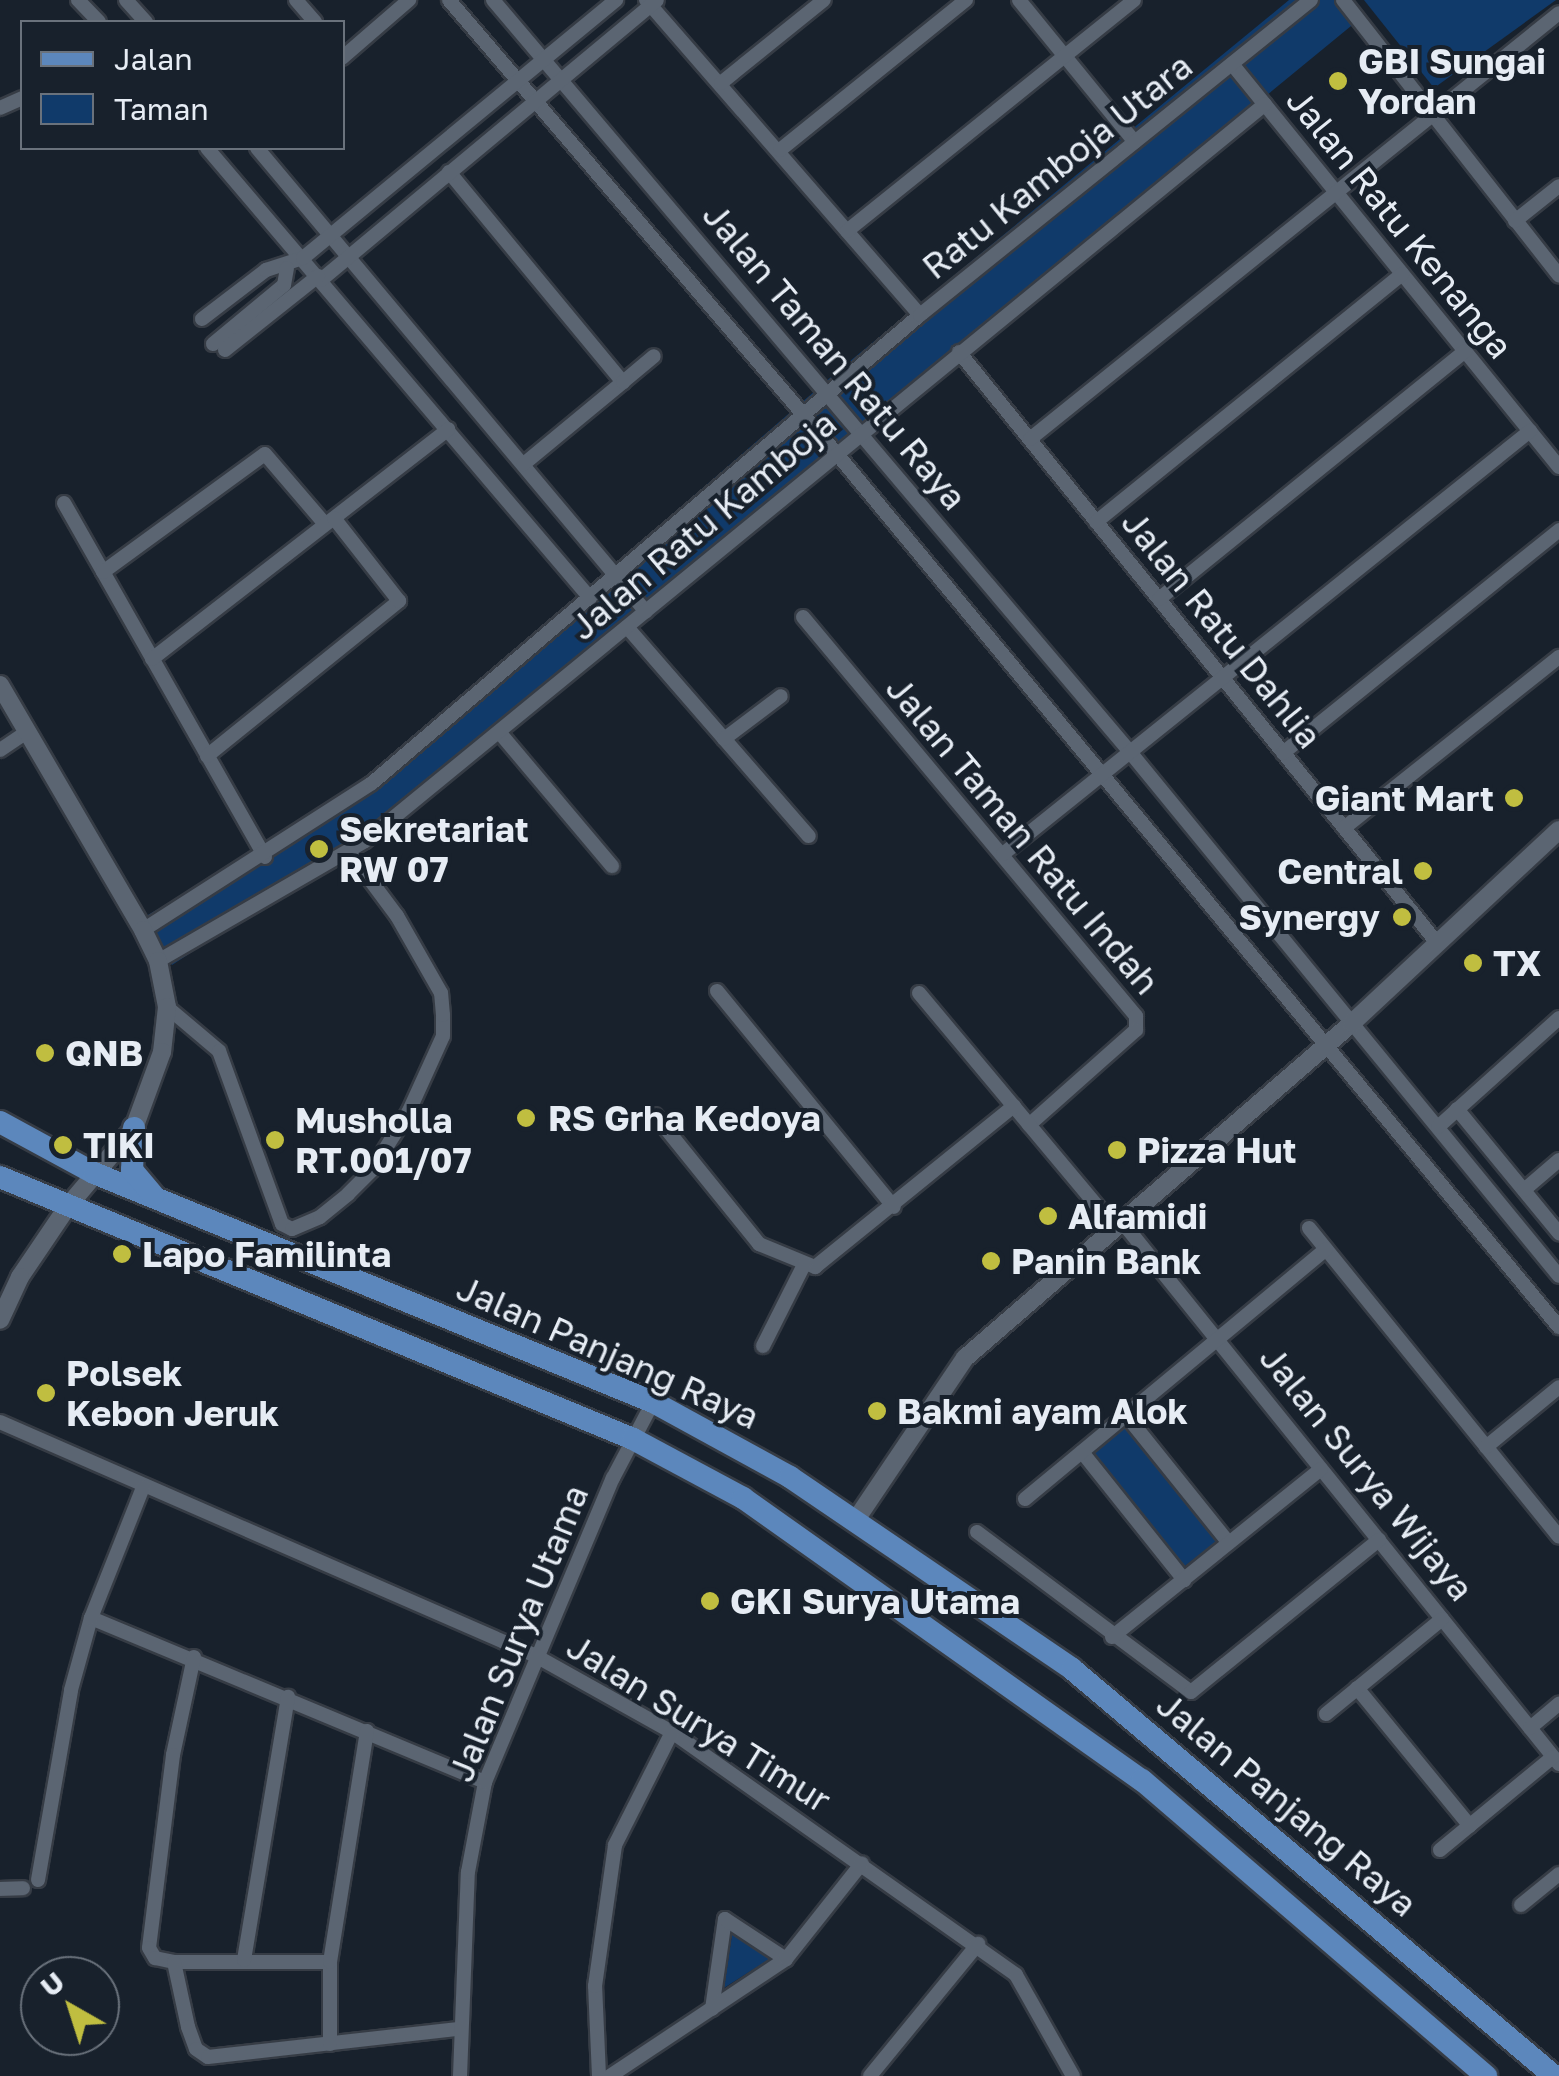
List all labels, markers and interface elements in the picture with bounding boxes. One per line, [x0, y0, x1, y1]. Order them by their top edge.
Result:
legend [20, 20, 345, 150]
place label: GBI Sungai Yordan [1358, 40, 1546, 122]
text: Jalan [114, 41, 193, 77]
street label: Ratu Kamboja Utara [914, 45, 1200, 287]
marker: GBI Sungai Yordan [1327, 70, 1349, 92]
street label: Jalan Ratu Kenanga [1278, 80, 1522, 366]
text: Taman [114, 91, 209, 127]
street label: Jalan Taman Ratu Raya [694, 194, 976, 518]
street label: Jalan Ratu Kamboja [562, 402, 844, 648]
street label: Jalan Ratu Dahlia [1113, 502, 1331, 756]
street label: Jalan Taman Ratu Indah [878, 668, 1168, 1002]
place label: Giant Mart [1315, 777, 1494, 819]
marker: Giant Mart [1503, 787, 1525, 809]
place label: Sekretariat RW 07 [339, 808, 529, 890]
marker: Sekretariat RW 07 [308, 838, 330, 860]
place label: Central [1277, 850, 1403, 892]
marker: Central [1412, 860, 1434, 882]
place label: Synergy [1238, 896, 1380, 938]
marker: Synergy [1389, 904, 1415, 930]
place label: TX [1493, 942, 1541, 984]
marker: TX [1462, 952, 1484, 974]
place label: QNB [65, 1032, 143, 1074]
marker: QNB [34, 1042, 56, 1064]
place label: RS Grha Kedoya [548, 1097, 821, 1139]
place label: Musholla RT.001/07 [295, 1099, 472, 1181]
marker: RS Grha Kedoya [513, 1105, 539, 1131]
place label: TIKI [83, 1124, 155, 1166]
marker: Musholla RT.001/07 [264, 1129, 286, 1151]
place label: Pizza Hut [1137, 1129, 1297, 1171]
marker: TIKI [52, 1134, 74, 1156]
marker: Pizza Hut [1106, 1139, 1128, 1161]
place label: Alfamidi [1068, 1195, 1207, 1237]
marker: Alfamidi [1037, 1205, 1059, 1227]
place label: Lapo Familinta [142, 1233, 391, 1275]
place label: Panin Bank [1011, 1240, 1201, 1282]
marker: Lapo Familinta [111, 1243, 133, 1265]
marker: Panin Bank [980, 1250, 1002, 1272]
street label: Jalan Panjang Raya [450, 1266, 766, 1438]
street label: Jalan Surya Wijaya [1251, 1337, 1483, 1609]
place label: Polsek Kebon Jeruk [66, 1352, 279, 1434]
marker: Polsek Kebon Jeruk [35, 1382, 57, 1404]
place label: Bakmi ayam Alok [897, 1390, 1188, 1432]
marker: Bakmi ayam Alok [866, 1400, 888, 1422]
street label: Jalan Surya Utama [439, 1479, 597, 1787]
place label: GKI Surya Utama [730, 1580, 1020, 1622]
marker: GKI Surya Utama [699, 1590, 721, 1612]
street label: Jalan Surya Timur [560, 1625, 838, 1821]
street label: Jalan Panjang Raya [1149, 1683, 1425, 1925]
north arrow [20, 1956, 120, 2056]
text: U [34, 1965, 70, 2003]

